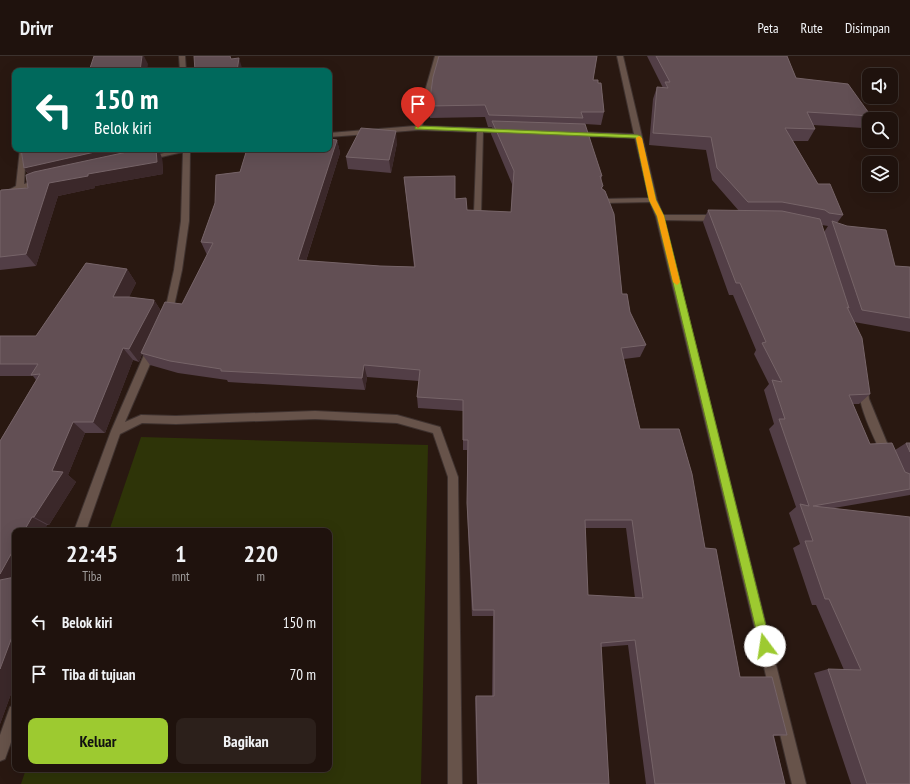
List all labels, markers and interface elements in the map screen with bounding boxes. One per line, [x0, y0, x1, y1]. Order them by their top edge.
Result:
text: Drivr [20, 16, 53, 40]
text: Peta [757, 19, 779, 37]
text: Rute [801, 19, 823, 37]
text: Disimpan [845, 19, 890, 37]
map controls [862, 68, 898, 192]
button: sound [862, 68, 898, 104]
text: 150 m [94, 80, 158, 117]
icon: left [28, 84, 80, 136]
pin [401, 87, 435, 128]
icon: arrive [407, 93, 429, 115]
button: search [862, 112, 898, 148]
text: Belok kiri [94, 116, 152, 139]
button: layers [862, 156, 898, 192]
text: 22:45 [66, 538, 118, 569]
text: 1 [175, 538, 186, 569]
text: 220 [244, 538, 278, 569]
text: Tiba [82, 568, 102, 585]
text: mnt [172, 568, 190, 585]
text: m [257, 568, 265, 585]
icon: left [28, 611, 50, 633]
text: Belok kiri [62, 613, 112, 632]
text: 150 m [283, 613, 316, 632]
position arrow [744, 625, 786, 667]
icon: arrive [28, 663, 50, 685]
text: Tiba di tujuan [62, 665, 136, 684]
text: 70 m [290, 665, 316, 684]
button: Keluar [28, 718, 168, 764]
button: Bagikan [176, 718, 316, 764]

